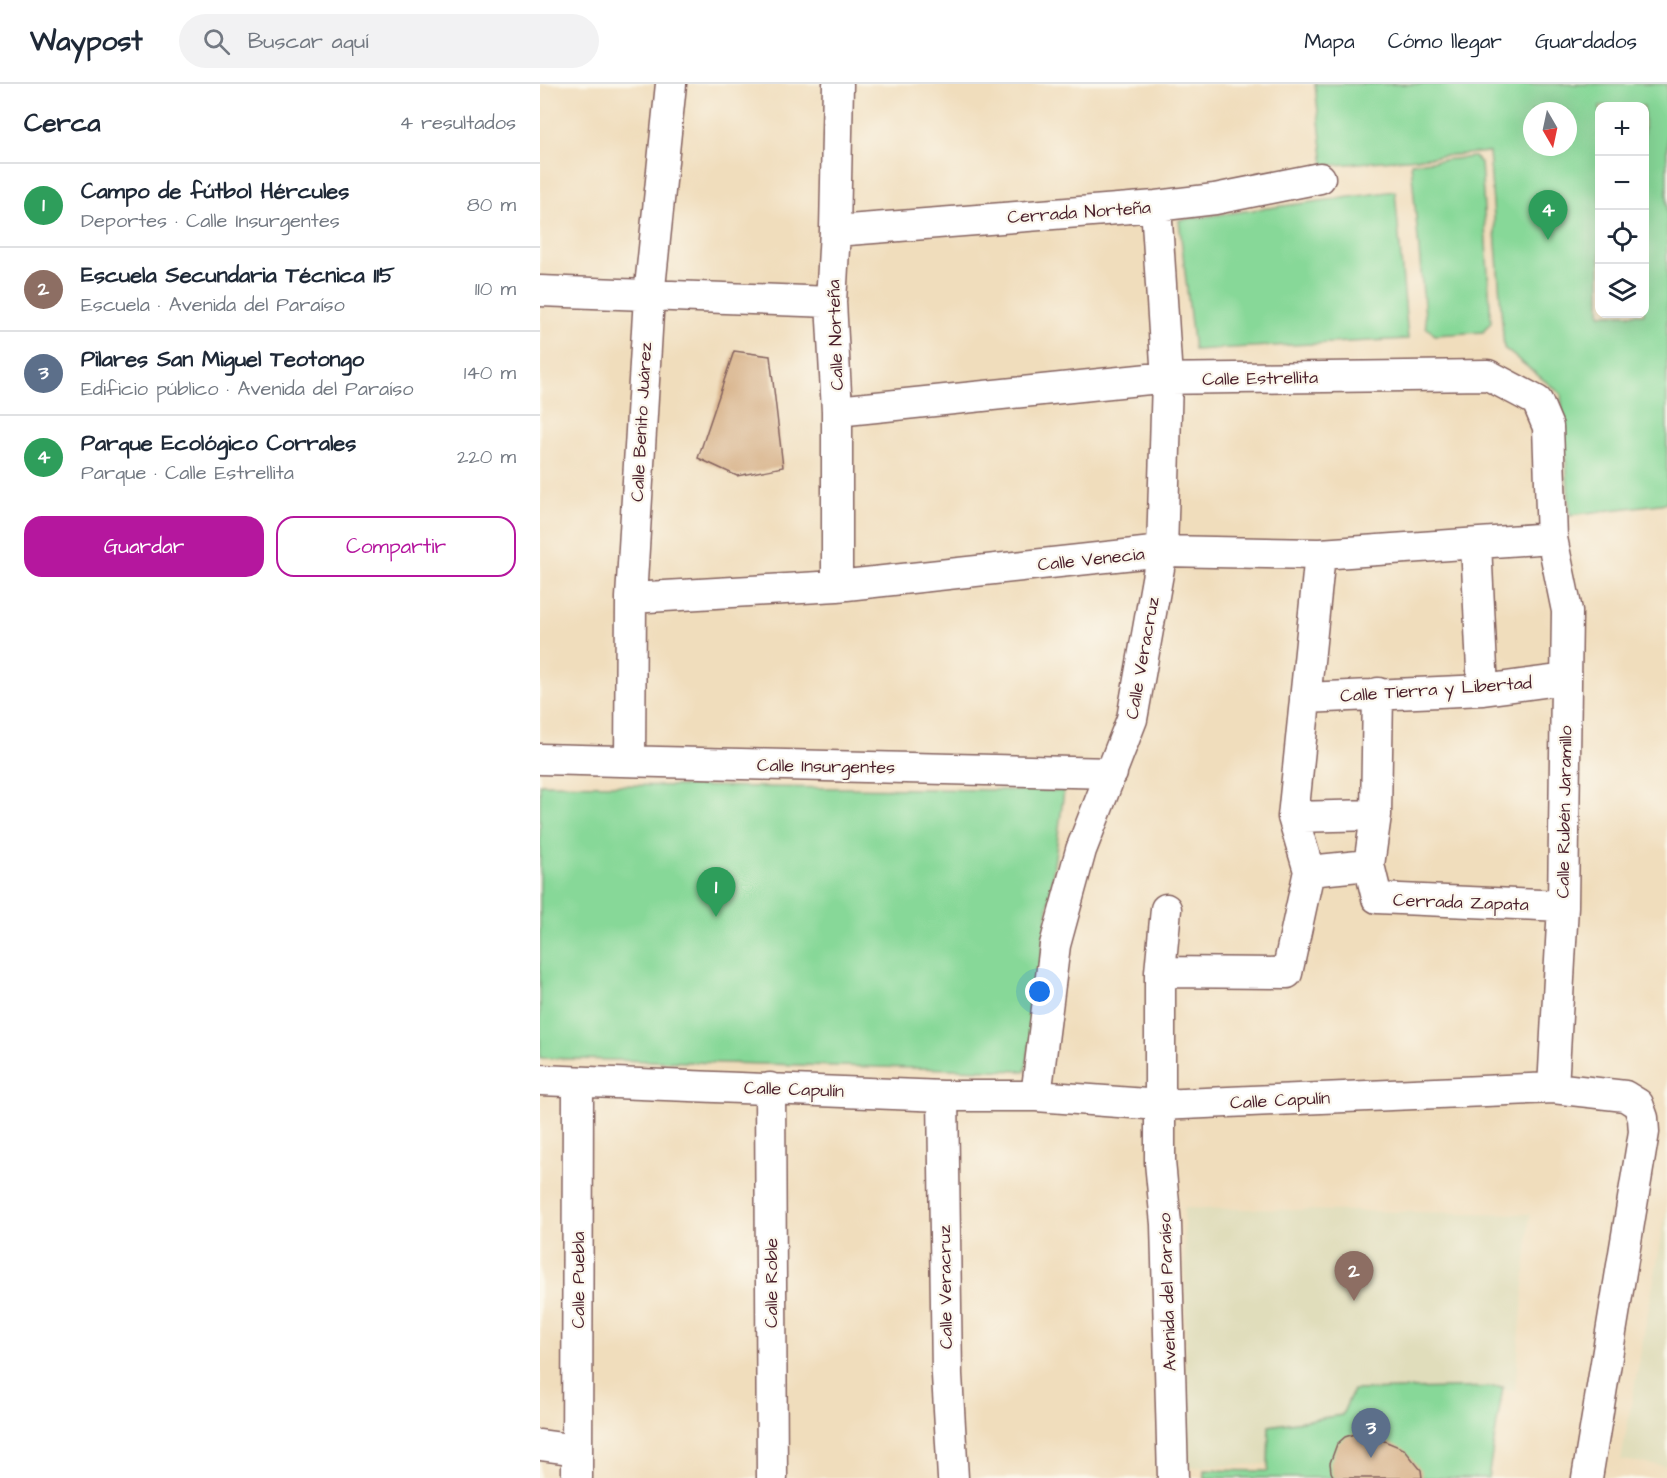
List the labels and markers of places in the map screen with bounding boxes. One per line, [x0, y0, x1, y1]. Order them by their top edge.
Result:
pin: 4 [1528, 190, 1568, 240]
pin: 1 [696, 868, 735, 917]
pin: 2 [1334, 1252, 1374, 1301]
pin: 3 [1352, 1408, 1390, 1458]

